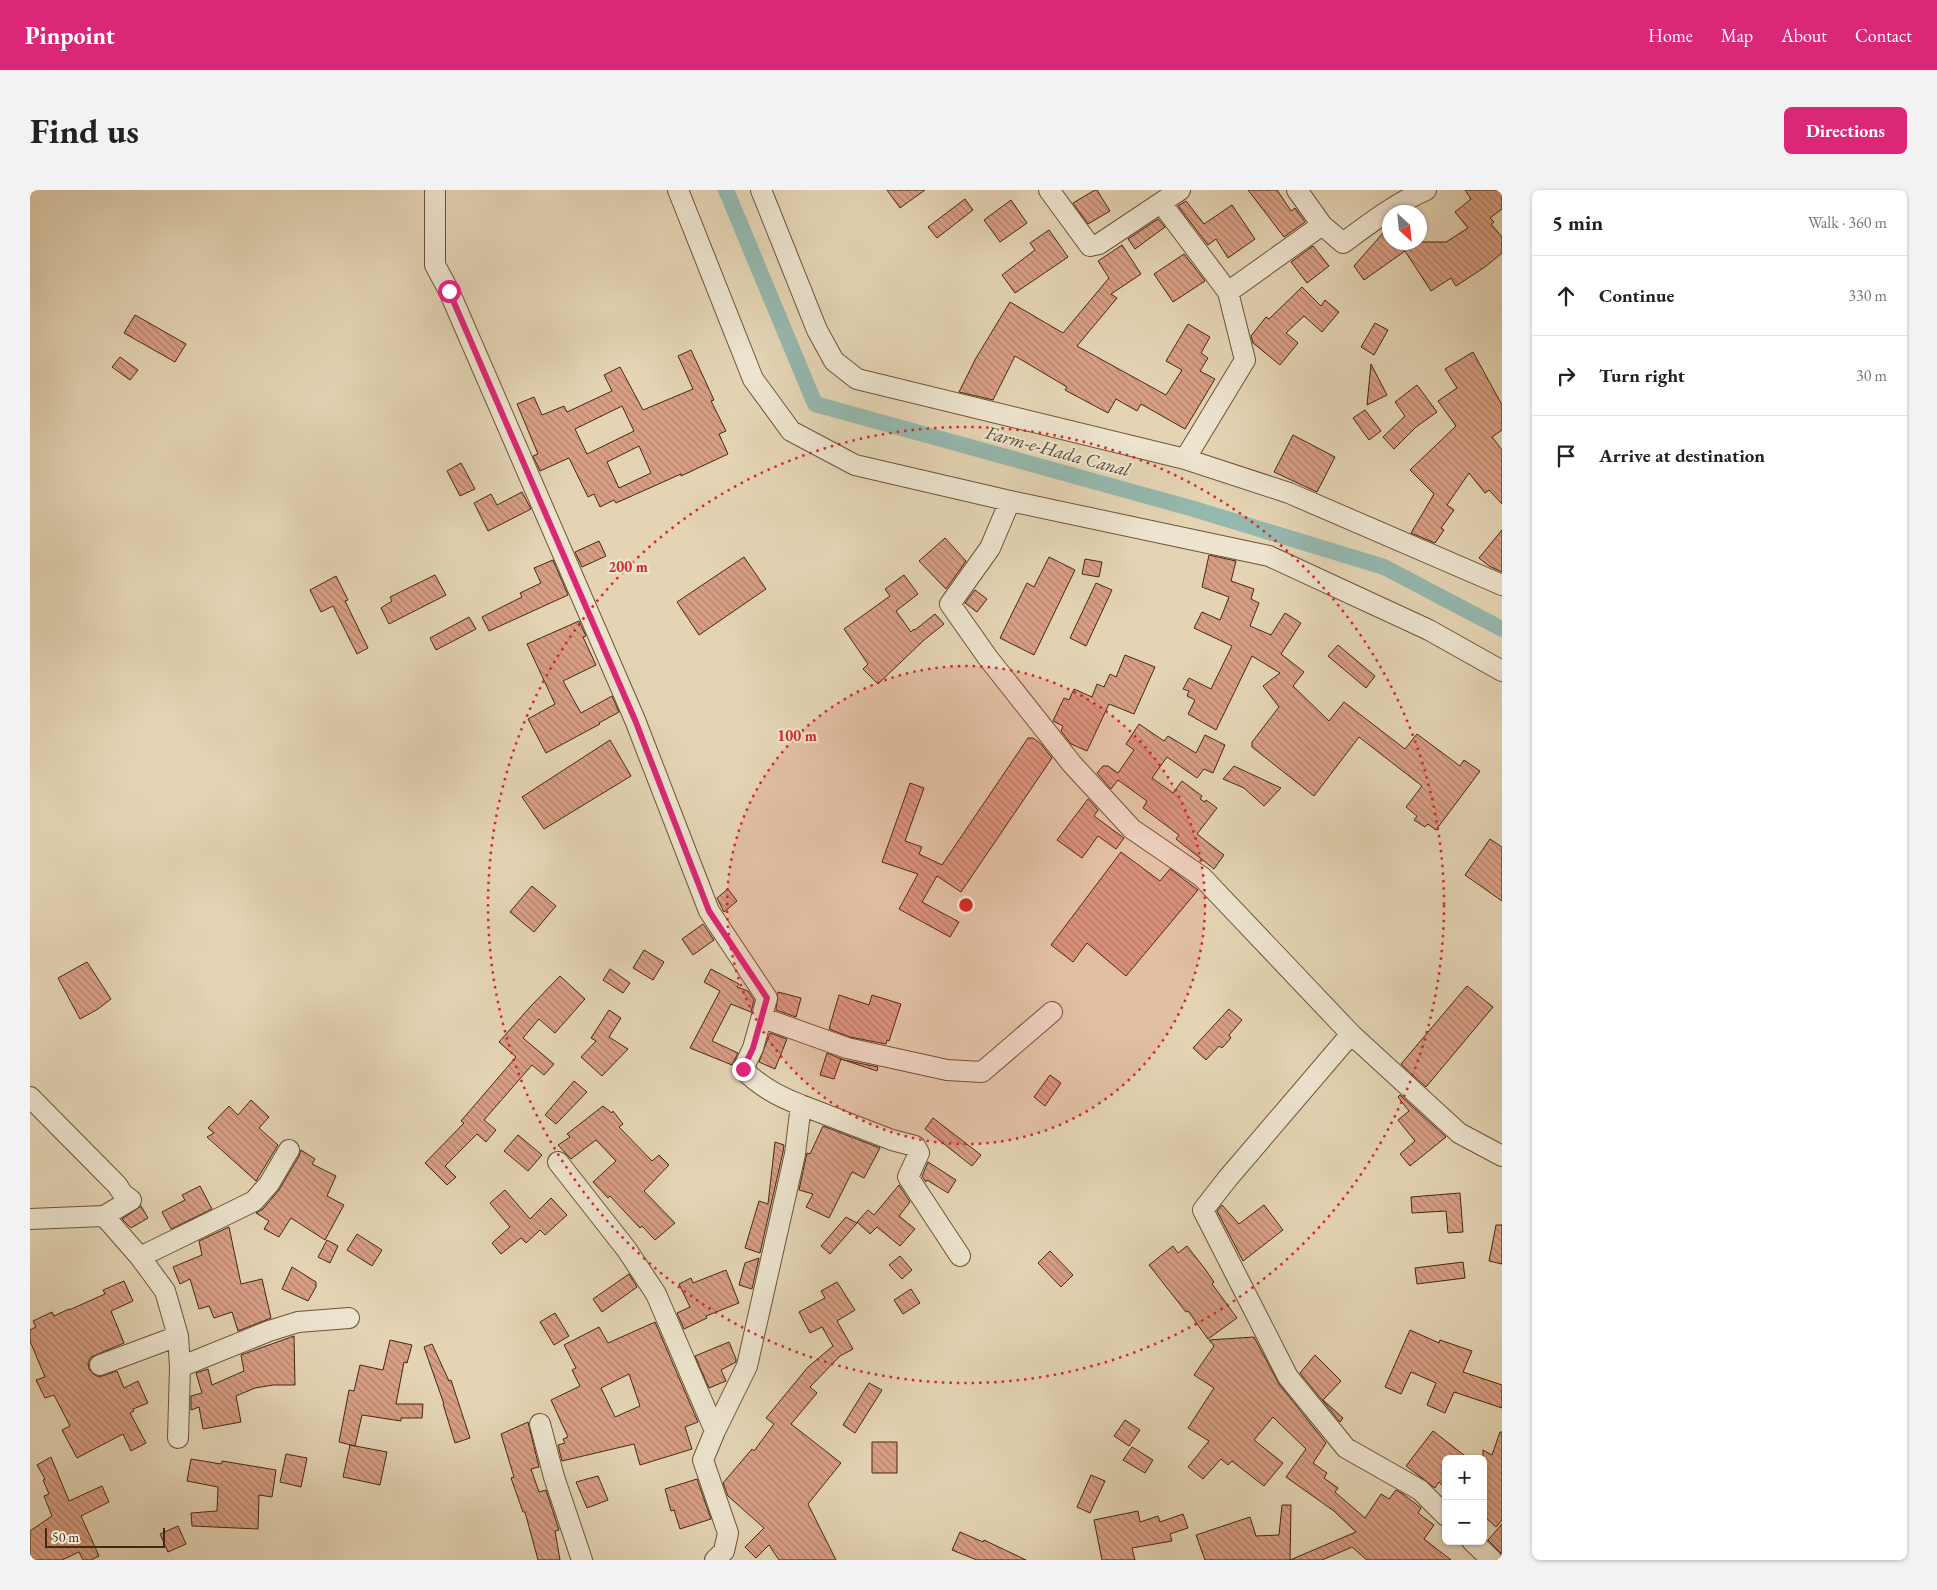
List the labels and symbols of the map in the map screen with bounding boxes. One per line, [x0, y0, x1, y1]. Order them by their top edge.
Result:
north arrow [1382, 205, 1427, 250]
route start [438, 280, 461, 303]
water label: Farm-e-Hada Canal [982, 419, 1134, 482]
text: 200 m [608, 557, 648, 576]
text: 100 m [777, 726, 817, 745]
centre of rings [957, 896, 975, 914]
route end [732, 1058, 755, 1081]
scale bar [45, 1525, 165, 1548]

